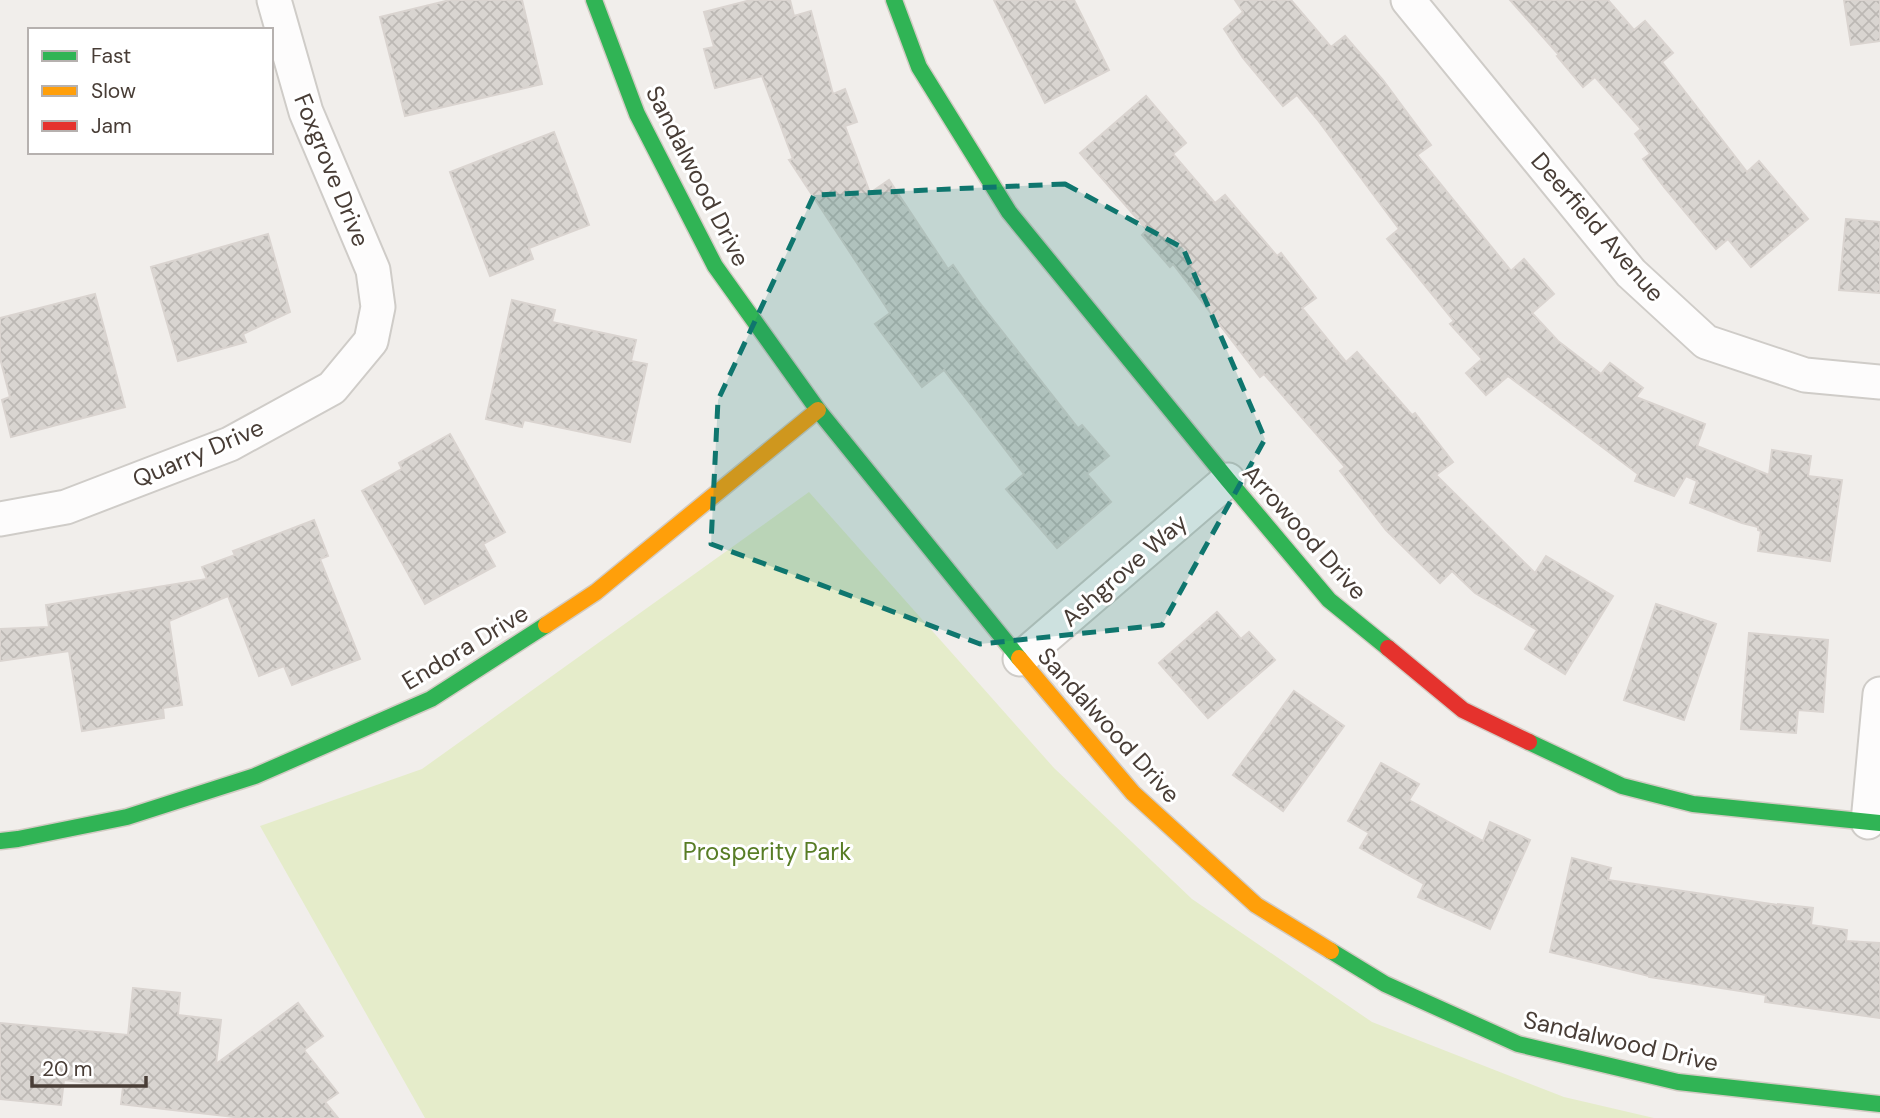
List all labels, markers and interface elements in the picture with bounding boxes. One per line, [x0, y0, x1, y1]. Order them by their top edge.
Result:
legend [28, 28, 273, 154]
text: Fast [91, 42, 131, 70]
text: Slow [91, 77, 136, 105]
street label: Sandalwood Drive [639, 80, 757, 272]
street label: Foxgrove Drive [287, 89, 377, 251]
text: Jam [91, 112, 132, 140]
street label: Deerfield Avenue [1525, 146, 1671, 308]
street label: Quarry Drive [128, 411, 268, 495]
street label: Arrowood Drive [1236, 458, 1374, 606]
street label: Ashgrove Way [1054, 507, 1194, 633]
street label: Endora Drive [396, 597, 534, 697]
street label: Sandalwood Drive [1031, 641, 1187, 809]
park label: Prosperity Park [683, 836, 851, 867]
street label: Sandalwood Drive [1521, 1004, 1721, 1078]
scale bar [32, 1044, 145, 1088]
text: 20 m [42, 1055, 93, 1083]

